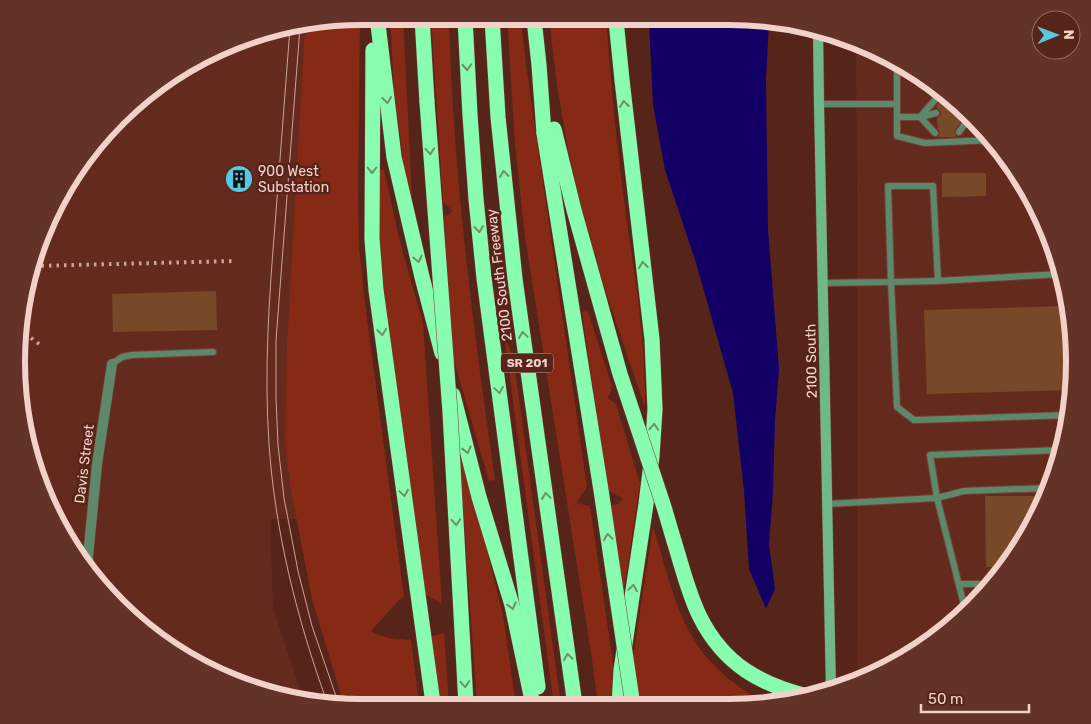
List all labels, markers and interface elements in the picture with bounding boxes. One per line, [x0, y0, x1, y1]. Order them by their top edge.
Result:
north arrow [1031, 10, 1081, 60]
text: N [1060, 30, 1077, 40]
one-way arrow [462, 63, 473, 71]
one-way arrow [381, 96, 392, 104]
one-way arrow [619, 100, 630, 108]
one-way arrow [425, 147, 436, 155]
place label: 900 West Substation [258, 163, 329, 196]
building icon: 900 West Substation [224, 164, 254, 194]
one-way arrow [367, 166, 377, 174]
one-way arrow [499, 170, 510, 178]
street label: 2100 South Freeway [483, 208, 516, 342]
one-way arrow [473, 225, 484, 233]
one-way arrow [412, 254, 423, 263]
one-way arrow [639, 261, 649, 270]
street label: 2100 South [802, 324, 821, 398]
one-way arrow [376, 328, 387, 336]
one-way arrow [518, 331, 529, 339]
road number: SR 201 [501, 353, 553, 372]
one-way arrow [493, 386, 504, 394]
street label: Davis Street [71, 423, 98, 505]
one-way arrow [648, 423, 659, 431]
one-way arrow [461, 446, 472, 455]
one-way arrow [398, 489, 409, 497]
one-way arrow [541, 492, 551, 501]
one-way arrow [450, 519, 461, 527]
one-way arrow [603, 533, 614, 541]
one-way arrow [628, 584, 638, 593]
one-way arrow [506, 602, 516, 610]
one-way arrow [564, 653, 574, 661]
one-way arrow [460, 681, 471, 689]
scale bar [921, 682, 1028, 714]
text: 50 m [928, 690, 963, 708]

